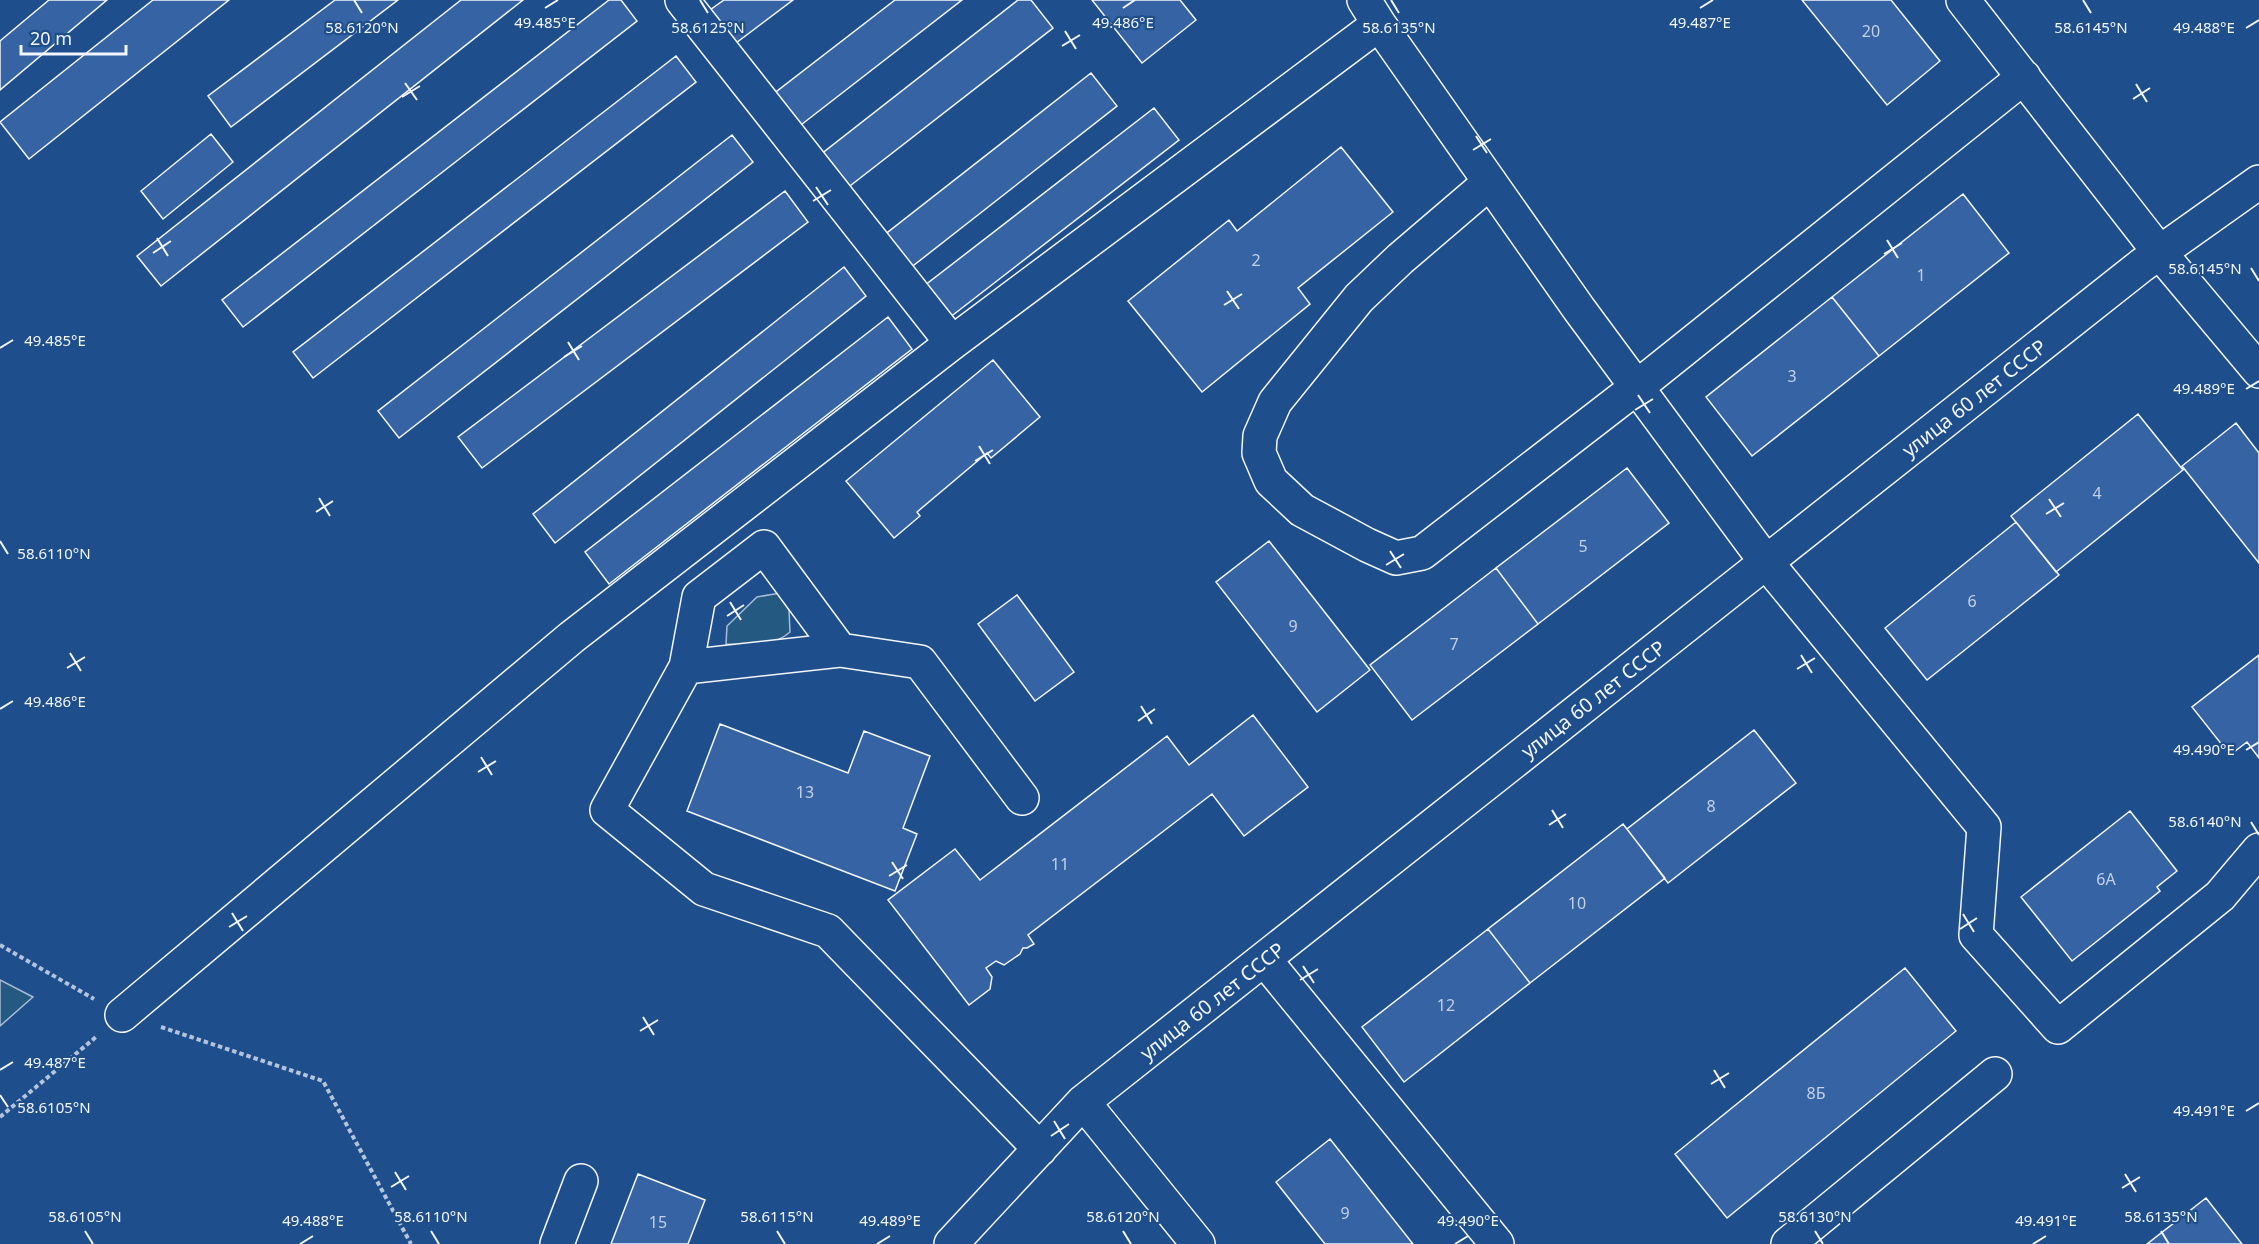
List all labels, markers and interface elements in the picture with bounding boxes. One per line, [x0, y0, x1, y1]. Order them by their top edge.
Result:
text: 49.485°E [514, 12, 576, 32]
text: 49.486°E [1092, 12, 1154, 32]
text: 49.487°E [1669, 12, 1731, 32]
text: 58.6120°N [325, 17, 399, 37]
text: 58.6125°N [671, 17, 745, 37]
text: 58.6135°N [1362, 17, 1436, 37]
text: 58.6145°N [2054, 17, 2128, 37]
text: 49.488°E [2173, 17, 2235, 37]
scale bar [21, 18, 126, 56]
house number: 20 [1862, 20, 1880, 42]
text: 20 m [30, 26, 72, 50]
house number: 2 [1251, 249, 1261, 271]
text: 58.6145°N [2168, 258, 2242, 278]
house number: 1 [1916, 264, 1926, 286]
text: 49.485°E [24, 330, 86, 350]
street label: улица 60 лет СССР [1896, 333, 2052, 463]
house number: 3 [1787, 365, 1797, 387]
text: 49.489°E [2173, 378, 2235, 398]
house number: 4 [2092, 482, 2102, 504]
house number: 5 [1578, 535, 1588, 557]
text: 58.6110°N [17, 543, 91, 563]
house number: 6 [1967, 590, 1977, 612]
house number: 9 [1288, 615, 1298, 637]
house number: 7 [1449, 633, 1459, 655]
street label: улица 60 лет СССР [1515, 634, 1671, 764]
text: 49.486°E [24, 691, 86, 711]
text: 49.490°E [2173, 739, 2235, 759]
house number: 13 [796, 781, 814, 803]
house number: 8 [1706, 795, 1716, 817]
text: 58.6140°N [2168, 811, 2242, 831]
house number: 11 [1051, 853, 1069, 875]
house number: 6А [2096, 868, 2116, 890]
house number: 10 [1568, 892, 1586, 914]
street label: улица 60 лет СССР [1134, 936, 1290, 1066]
house number: 12 [1437, 994, 1455, 1016]
text: 49.487°E [24, 1052, 86, 1072]
house number: 8Б [1807, 1082, 1826, 1104]
text: 58.6105°N [17, 1097, 91, 1117]
text: 49.491°E [2173, 1100, 2235, 1120]
house number: 9 [1340, 1202, 1350, 1224]
text: 58.6105°N [48, 1206, 122, 1226]
text: 58.6110°N [394, 1206, 468, 1226]
text: 58.6115°N [740, 1206, 814, 1226]
text: 58.6120°N [1086, 1206, 1160, 1226]
text: 58.6130°N [1778, 1206, 1852, 1226]
text: 58.6135°N [2124, 1206, 2198, 1226]
text: 49.488°E [282, 1210, 344, 1230]
text: 49.489°E [859, 1210, 921, 1230]
text: 49.490°E [1437, 1210, 1499, 1230]
text: 49.491°E [2015, 1210, 2077, 1230]
house number: 15 [649, 1211, 667, 1233]

